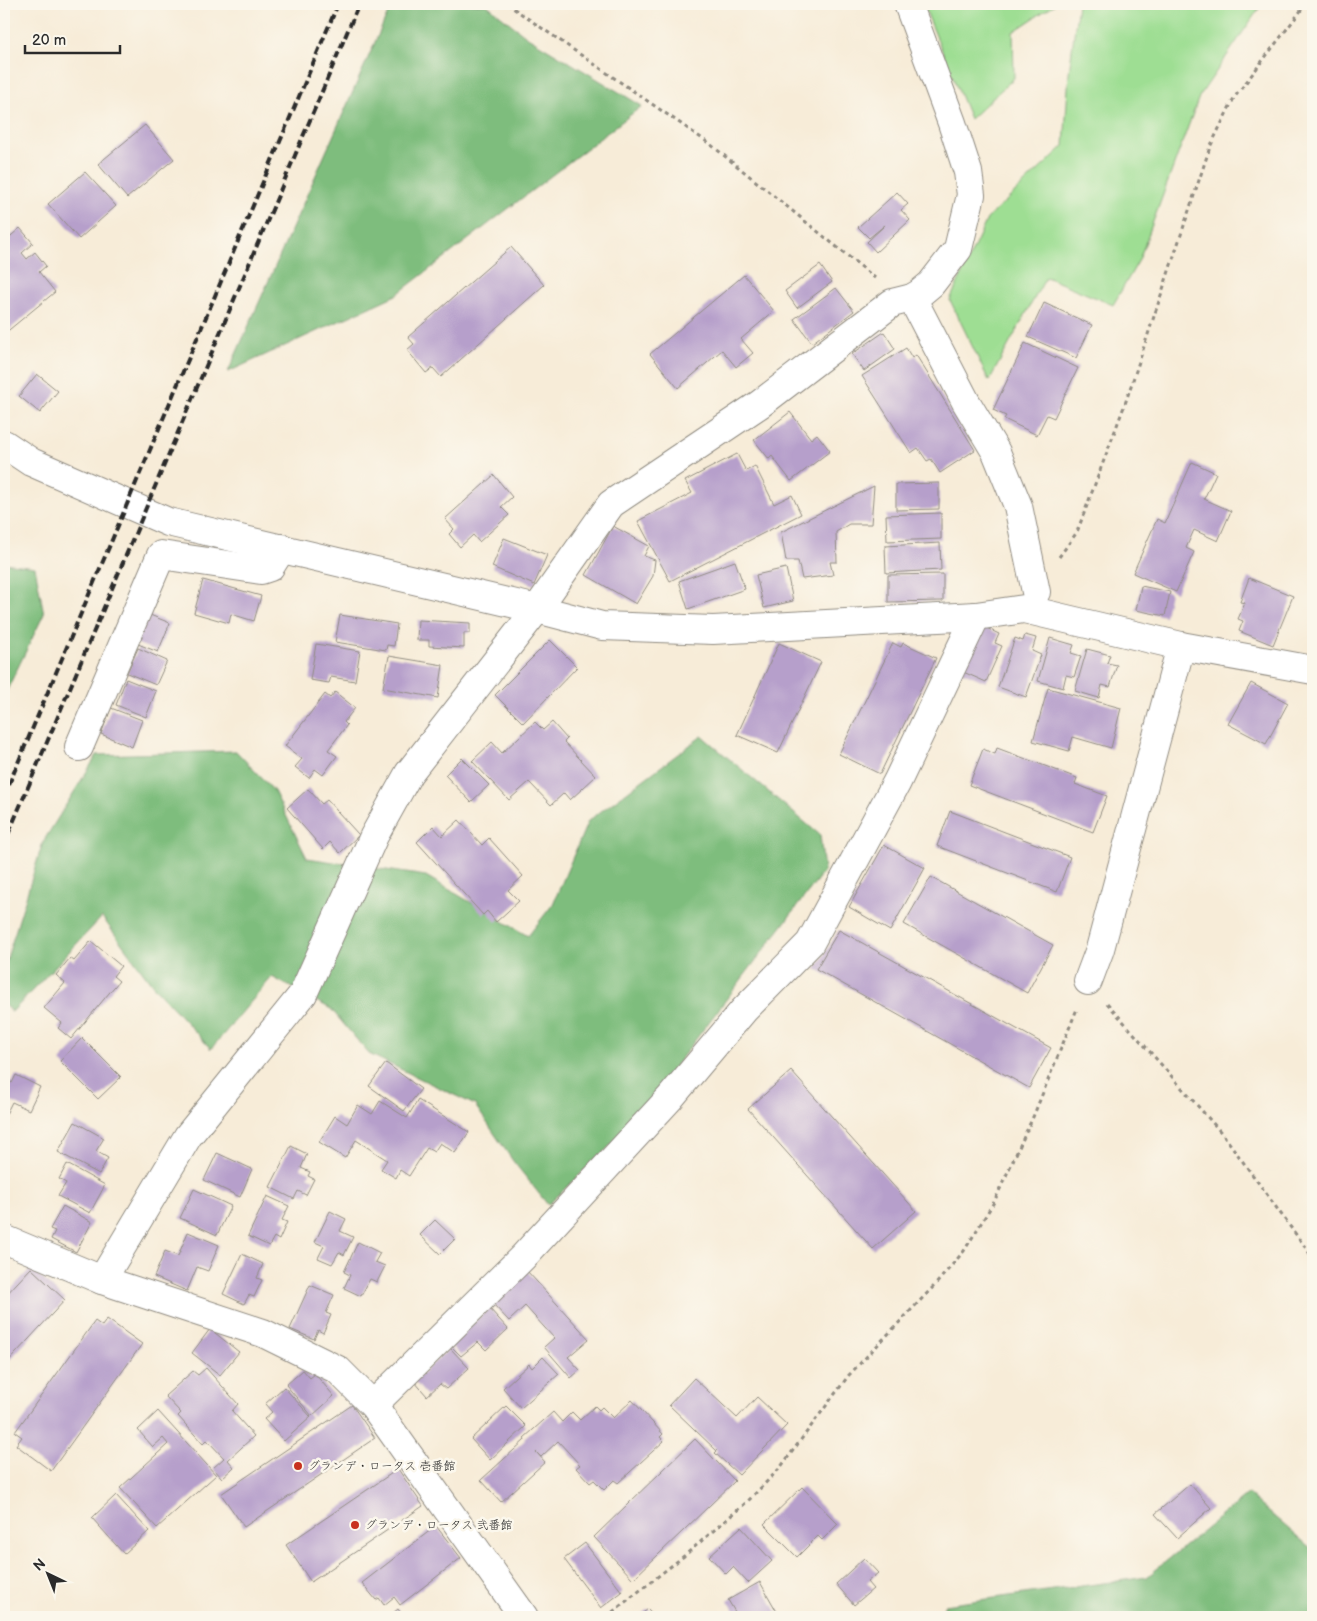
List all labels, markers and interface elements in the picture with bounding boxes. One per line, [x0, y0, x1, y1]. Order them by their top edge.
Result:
scale bar [25, 22, 120, 54]
text: 20 m [32, 31, 66, 50]
place label: グランデ・ロータス 壱番館 [308, 1459, 455, 1474]
marker: グランデ・ロータス 壱番館 [292, 1460, 304, 1472]
place label: グランデ・ロータス 弐番館 [365, 1518, 512, 1533]
marker: グランデ・ロータス 弐番館 [349, 1519, 361, 1531]
north arrow [22, 1548, 72, 1598]
text: N [30, 1555, 49, 1575]

